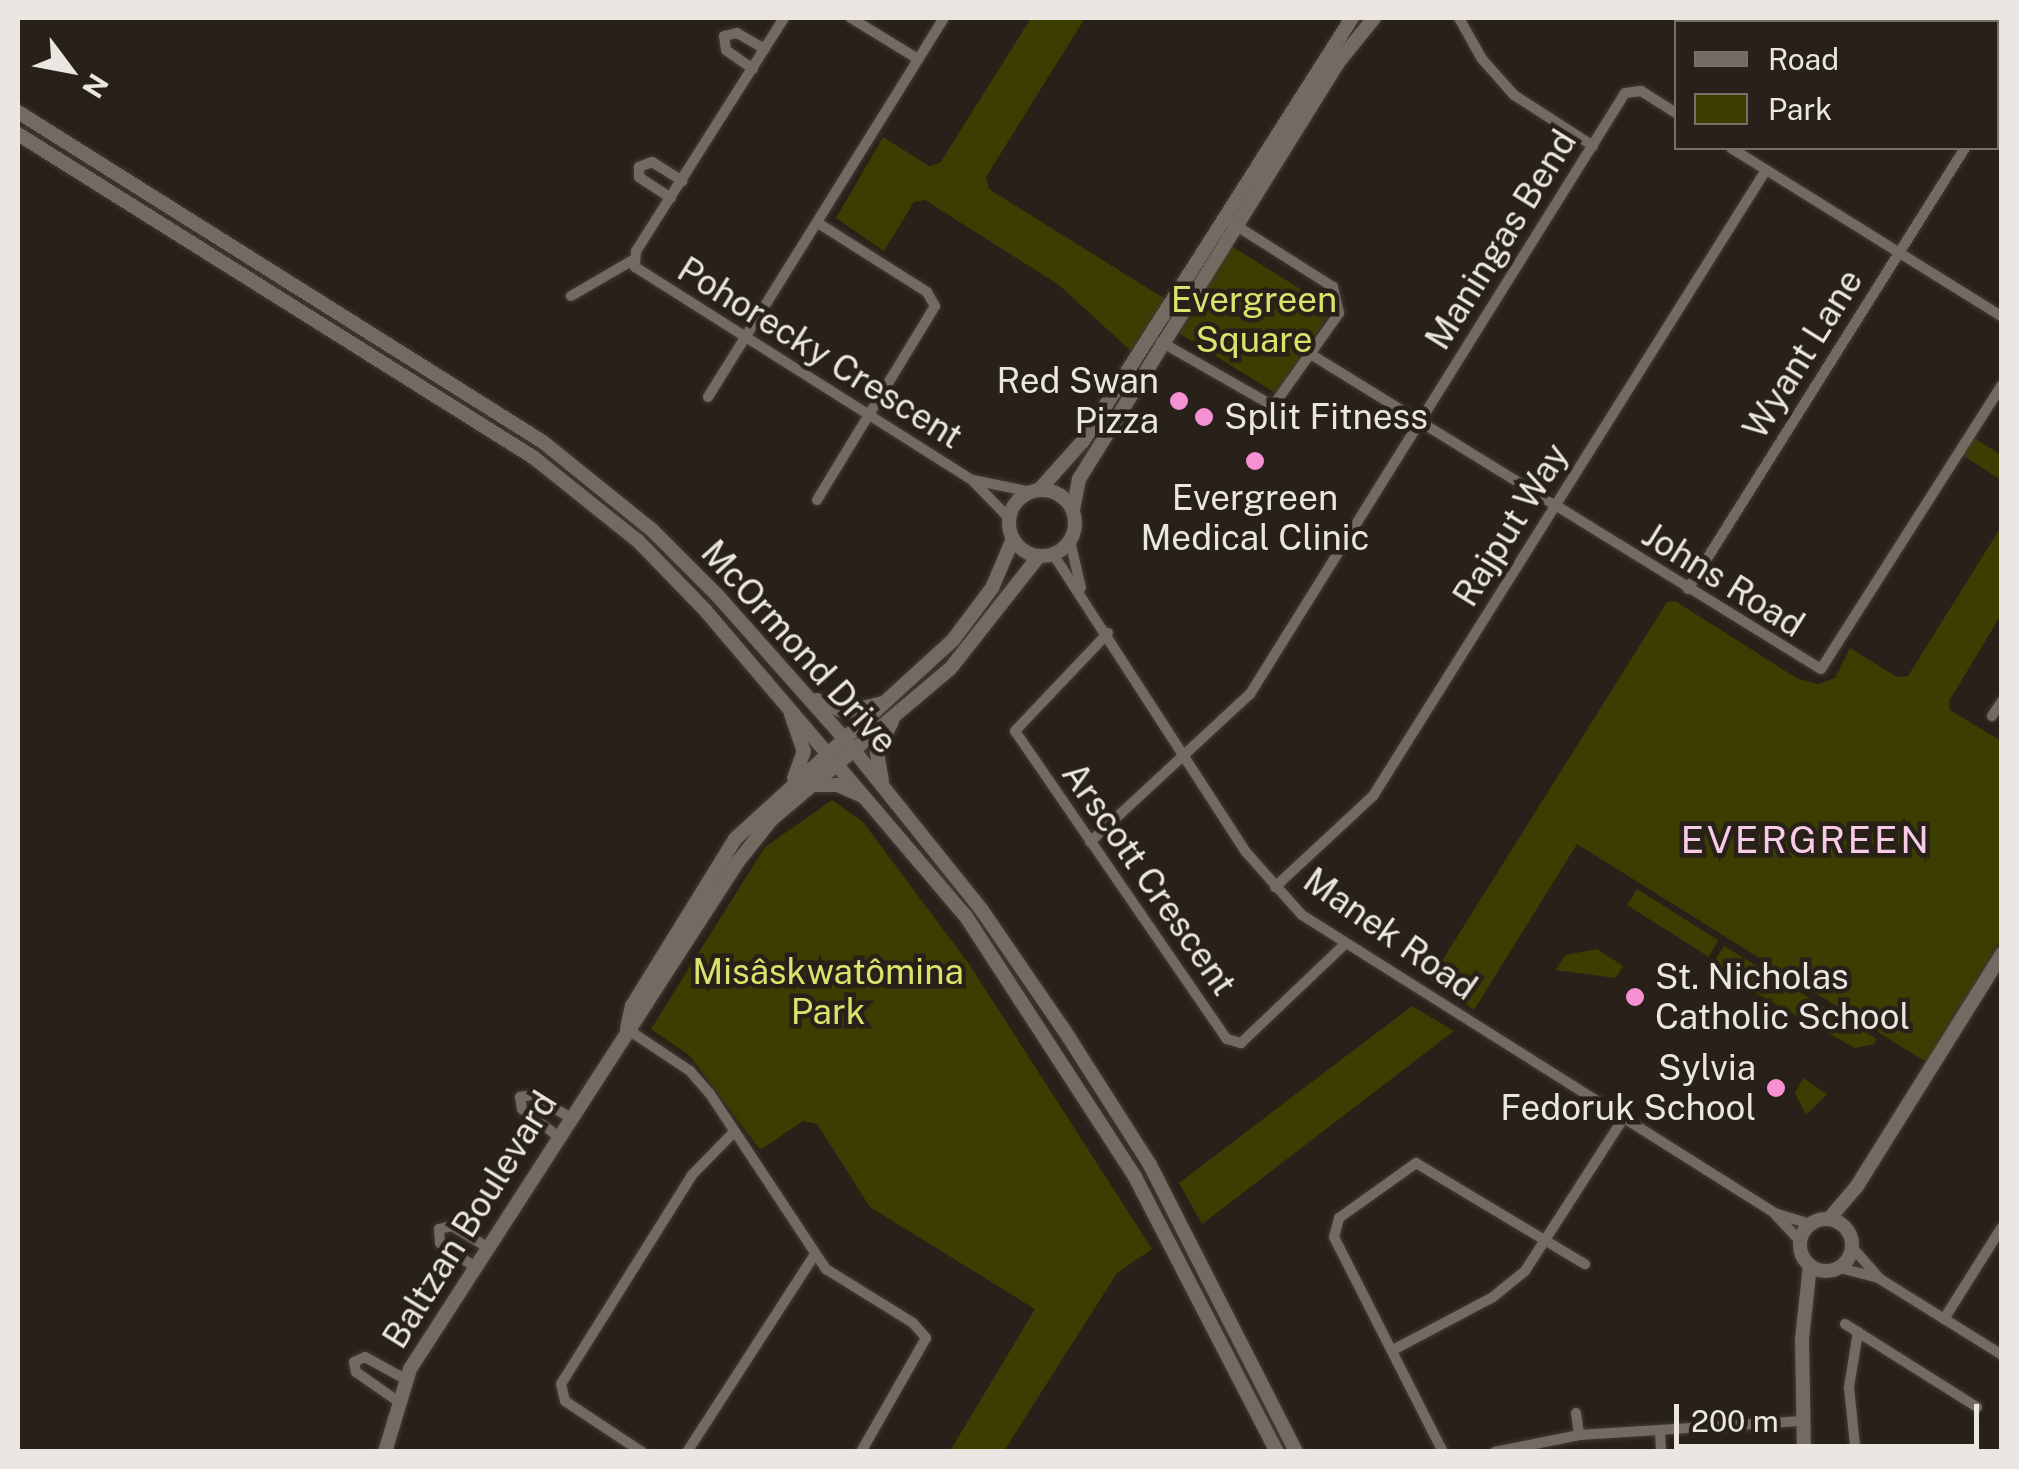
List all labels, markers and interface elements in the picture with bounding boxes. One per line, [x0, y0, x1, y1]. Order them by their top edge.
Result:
north arrow [20, 20, 120, 120]
legend [1674, 20, 1999, 150]
text: Road [1768, 41, 1839, 77]
text: N [76, 68, 116, 104]
text: Park [1768, 91, 1832, 127]
street label: Maningas Bend [1417, 123, 1585, 357]
street label: Pohorecky Crescent [670, 248, 970, 458]
street label: Wyant Lane [1734, 262, 1872, 446]
park label: Evergreen Square [1171, 279, 1337, 361]
place label: Red Swan Pizza [997, 360, 1159, 442]
marker: Red Swan Pizza [1168, 390, 1190, 412]
place label: Split Fitness [1224, 396, 1428, 438]
marker: Split Fitness [1193, 406, 1215, 428]
street label: Rajput Way [1444, 436, 1578, 614]
marker: Evergreen Medical Clinic [1244, 450, 1266, 472]
place label: Evergreen Medical Clinic [1141, 477, 1369, 559]
street label: Johns Road [1634, 514, 1812, 646]
street label: McOrmond Drive [692, 532, 906, 762]
street label: Arscott Crescent [1053, 754, 1245, 1004]
district label: EVERGREEN [1681, 817, 1931, 863]
street label: Manek Road [1296, 859, 1484, 1009]
park label: Misâskwatômina Park [692, 951, 964, 1033]
place label: St. Nicholas Catholic School [1655, 956, 1910, 1038]
marker: St. Nicholas Catholic School [1624, 986, 1646, 1008]
place label: Sylvia Fedoruk School [1500, 1047, 1756, 1129]
marker: Sylvia Fedoruk School [1765, 1077, 1787, 1099]
street label: Baltzan Boulevard [374, 1084, 566, 1356]
scale bar [1679, 1384, 1984, 1446]
text: 200 m [1691, 1403, 1779, 1439]

